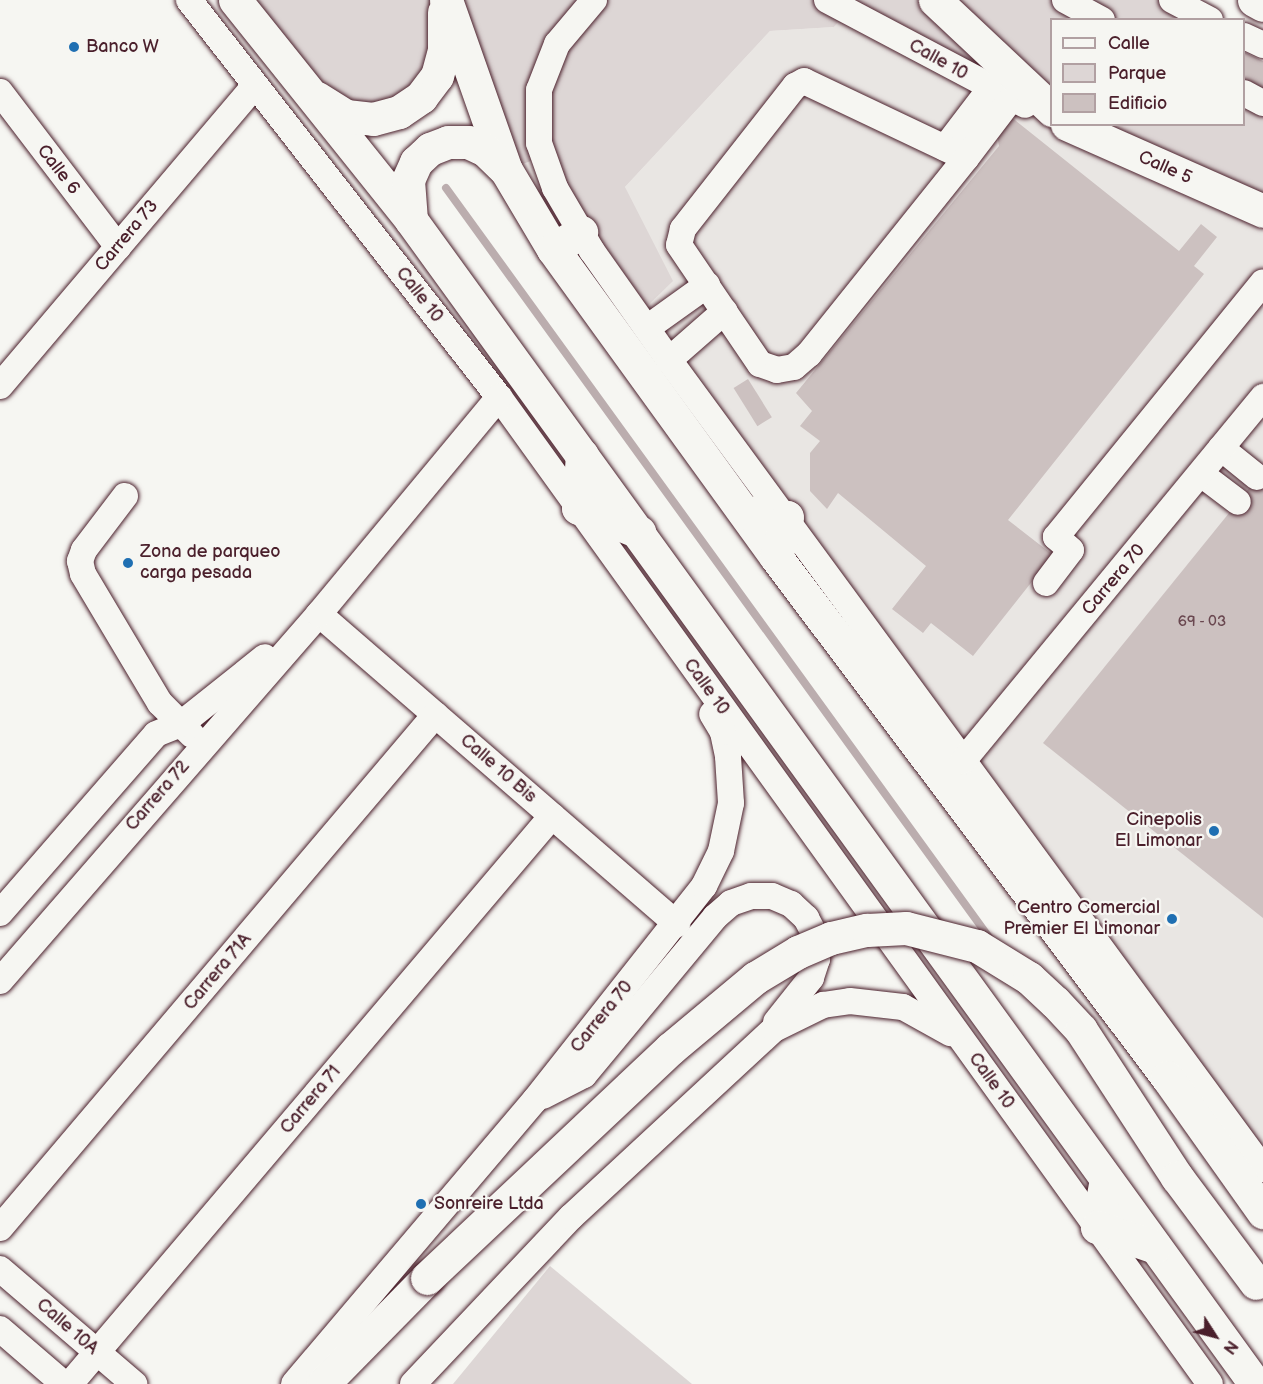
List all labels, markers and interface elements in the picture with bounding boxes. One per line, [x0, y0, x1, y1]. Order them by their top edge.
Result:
legend [1050, 18, 1245, 126]
text: Calle [1108, 33, 1150, 54]
street label: Calle 10 [905, 35, 971, 85]
place label: Banco W [86, 36, 160, 58]
marker: Banco W [67, 40, 81, 54]
text: Parque [1108, 63, 1166, 84]
text: Edificio [1108, 93, 1167, 114]
street label: Calle 6 [32, 141, 84, 199]
street label: Calle 5 [1135, 147, 1195, 189]
street label: Carrera 73 [91, 196, 163, 276]
street label: Calle 10 [391, 263, 447, 327]
street label: Carrera 70 [1078, 540, 1150, 620]
place label: Zona de parqueo carga pesada [140, 542, 281, 584]
marker: Zona de parqueo carga pesada [121, 556, 135, 570]
house number: 69 - 03 [1177, 613, 1227, 631]
street label: Calle 10 [678, 655, 734, 719]
street label: Calle 10 Bis [455, 730, 541, 808]
street label: Carrera 72 [121, 756, 195, 836]
place label: Cinepolis El Limonar [1115, 810, 1202, 852]
marker: Cinepolis El Limonar [1207, 824, 1221, 838]
place label: Centro Comercial Premier El Limonar [1003, 898, 1160, 940]
marker: Centro Comercial Premier El Limonar [1165, 912, 1179, 926]
street label: Carrera 71A [179, 929, 257, 1015]
street label: Carrera 70 [566, 976, 638, 1058]
street label: Calle 10 [963, 1049, 1019, 1113]
street label: Carrera 71 [276, 1061, 346, 1139]
place label: Sonreire Ltda [434, 1193, 544, 1215]
marker: Sonreire Ltda [412, 1195, 430, 1213]
street label: Calle 10A [32, 1294, 102, 1360]
north arrow [1185, 1306, 1245, 1366]
text: N [1219, 1336, 1241, 1357]

